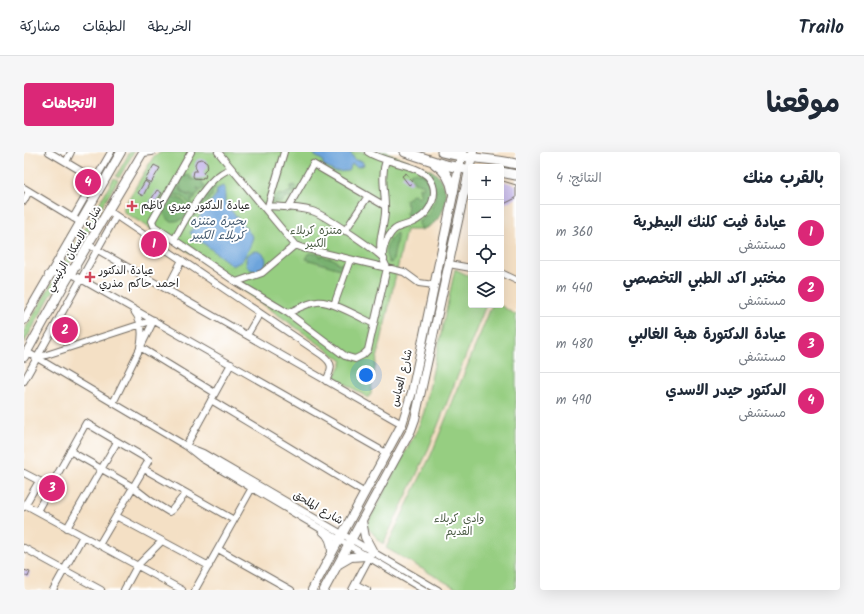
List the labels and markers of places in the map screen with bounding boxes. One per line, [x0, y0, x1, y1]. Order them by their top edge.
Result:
pin: 4 [75, 167, 101, 197]
place label: عيادة الدكتور ميري كاظم [141, 197, 250, 215]
marker: عيادة الدكتور ميري كاظم [126, 200, 138, 212]
pin: 1 [141, 229, 167, 259]
place label: عيادة الدكتور احمد حاكم مذري [98, 262, 179, 293]
marker: عيادة الدكتور احمد حاكم مذري [84, 271, 96, 283]
pin: 2 [52, 315, 78, 345]
pin: 3 [39, 473, 65, 503]

